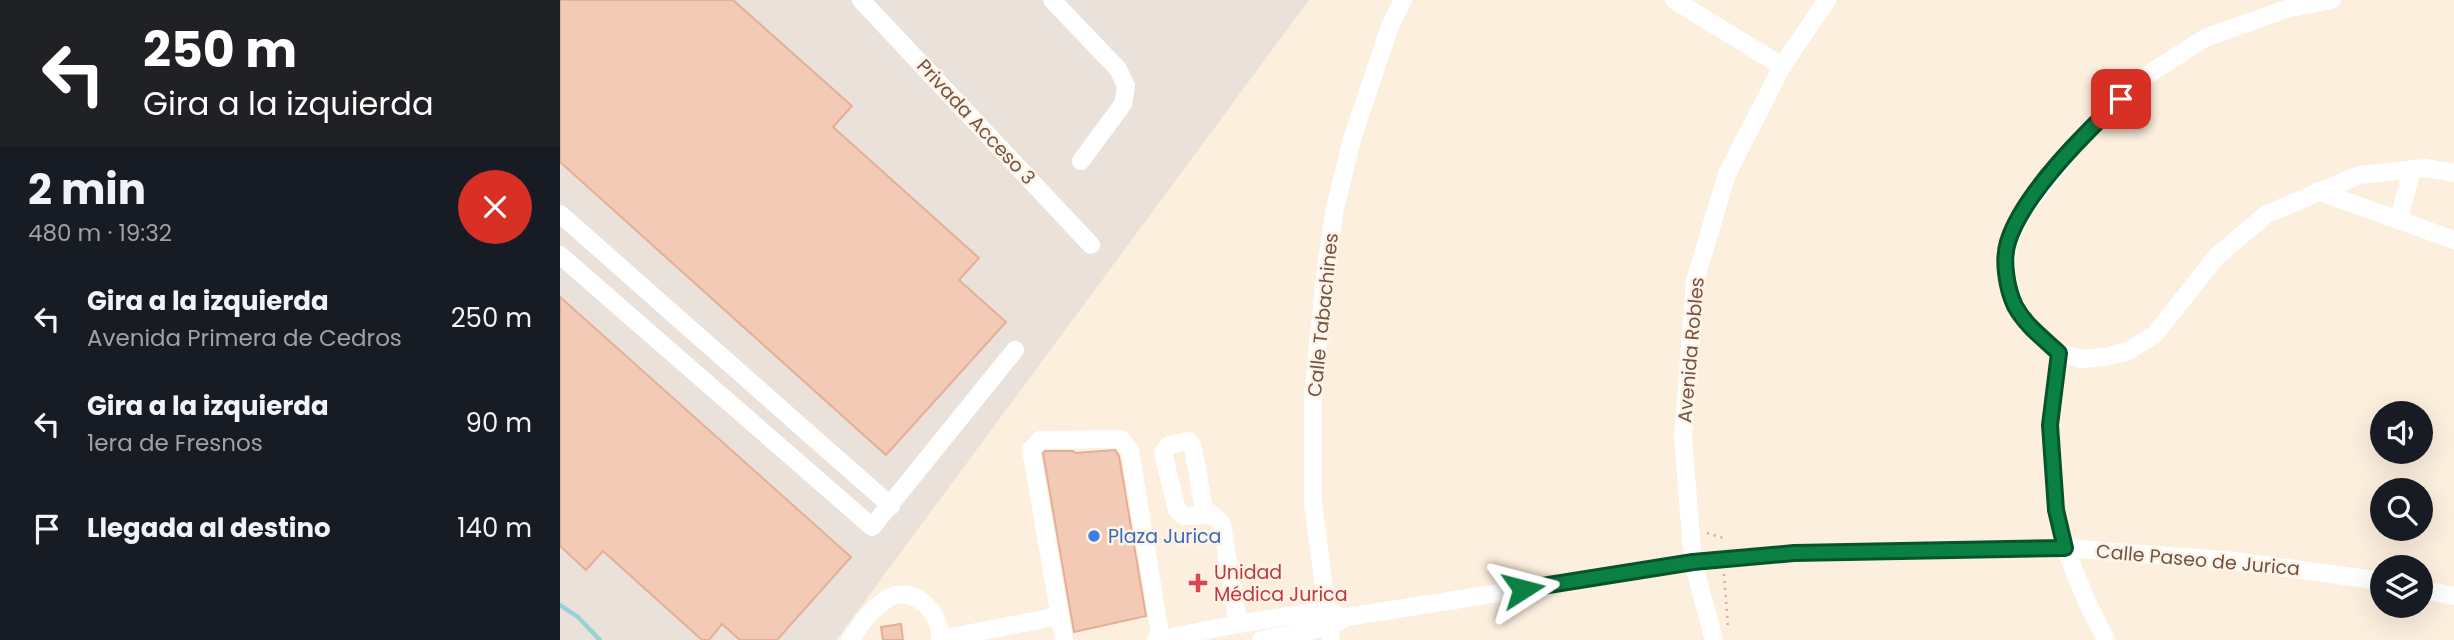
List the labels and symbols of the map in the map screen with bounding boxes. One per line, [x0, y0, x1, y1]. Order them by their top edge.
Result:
street label: Privada Acceso 3 [911, 53, 1041, 191]
pin [2091, 69, 2151, 129]
street label: Calle Tabachines [1301, 232, 1345, 398]
street label: Avenida Robles [1671, 276, 1711, 424]
place label: Plaza Jurica [1108, 523, 1221, 550]
marker: Plaza Jurica [1086, 528, 1102, 544]
street label: Calle Paseo de Jurica [2095, 538, 2301, 582]
position arrow [1486, 552, 1560, 626]
place label: Unidad Médica Jurica [1214, 559, 1347, 608]
marker: Unidad Médica Jurica [1188, 573, 1208, 593]

